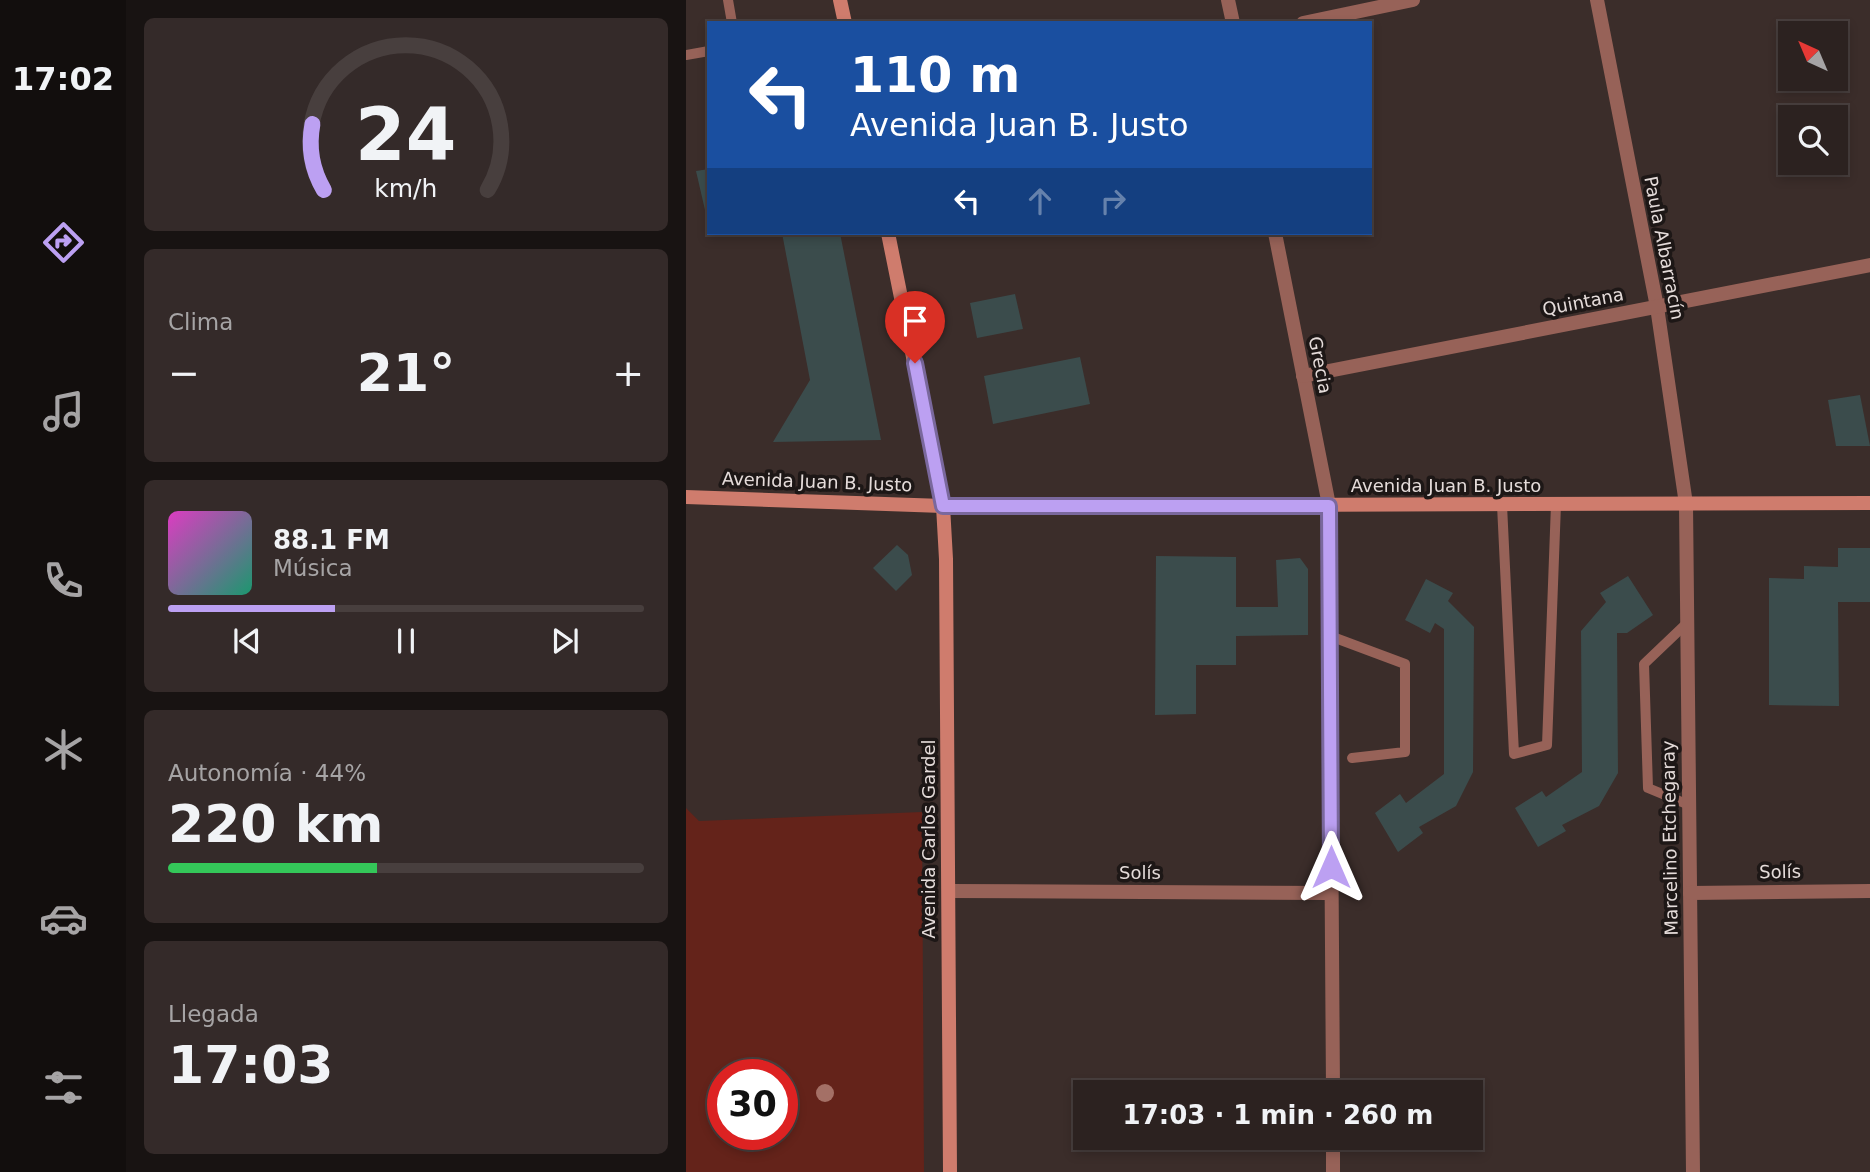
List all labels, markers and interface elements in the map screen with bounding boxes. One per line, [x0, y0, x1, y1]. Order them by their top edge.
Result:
north arrow [1778, 21, 1848, 91]
map controls [1778, 21, 1848, 175]
text: 110 m [850, 47, 1020, 104]
icon: left [735, 49, 826, 140]
text: 17:02 [12, 60, 114, 98]
text: 24 [355, 93, 457, 178]
button: search [1778, 105, 1848, 175]
text: Avenida Juan B. Justo [850, 106, 1189, 144]
text: km/h [374, 174, 438, 203]
street label: Paula Albarracín [1640, 174, 1689, 321]
icon: left [948, 182, 986, 220]
icon: ahead [1021, 182, 1059, 220]
icon: right [1094, 182, 1132, 220]
icon: directions [39, 218, 88, 267]
street label: Quintana [1540, 283, 1625, 320]
pin [885, 291, 945, 363]
icon: arrive [896, 302, 934, 340]
text: Clima [168, 309, 233, 335]
street label: Grecia [1305, 334, 1336, 395]
text: 21° [357, 343, 455, 403]
text: − [168, 351, 200, 395]
text: + [612, 351, 644, 395]
icon: music [39, 387, 88, 436]
street label: Avenida Juan B. Justo [722, 468, 913, 495]
street label: Avenida Juan B. Justo [1351, 475, 1541, 496]
text: 88.1 FM [273, 525, 390, 555]
text: Música [273, 555, 353, 581]
icon: phone [39, 556, 88, 605]
icon: previous [228, 622, 266, 660]
icon: pause [387, 622, 425, 660]
icon: next [546, 622, 584, 660]
icon: climate [39, 725, 88, 774]
street label: Avenida Carlos Gardel [918, 739, 939, 939]
street label: Marcelino Etchegaray [1657, 740, 1682, 936]
text: Autonomía · 44% [168, 760, 366, 786]
text: 220 km [168, 794, 383, 854]
position arrow [1294, 830, 1368, 904]
street label: Solís [1759, 861, 1801, 882]
street label: Solís [1119, 862, 1161, 883]
icon: car [39, 894, 88, 943]
text: Llegada [168, 1001, 259, 1027]
text: 17:03 [168, 1035, 334, 1095]
speed limit sign: 30 [707, 1059, 798, 1150]
icon: filters [39, 1063, 88, 1112]
text: 17:03 · 1 min · 260 m [1123, 1100, 1433, 1130]

